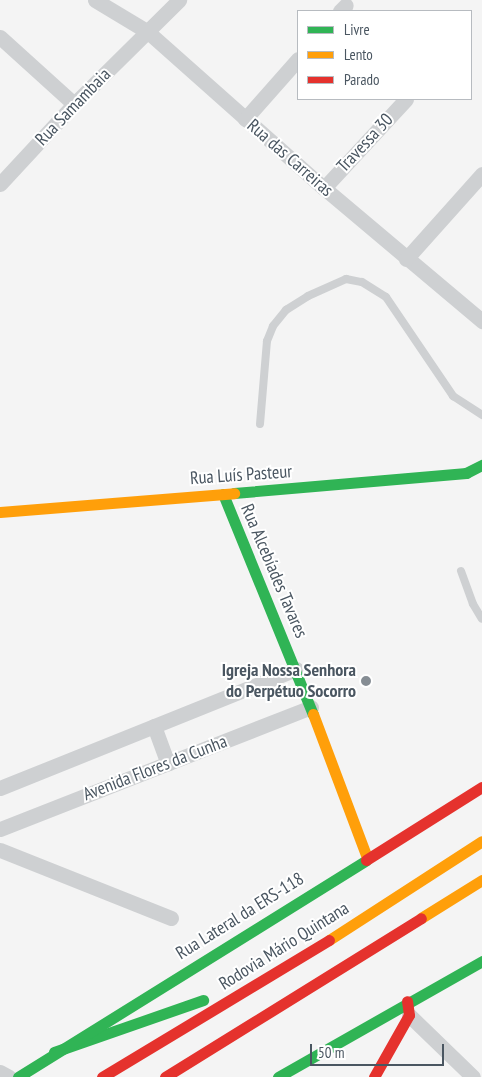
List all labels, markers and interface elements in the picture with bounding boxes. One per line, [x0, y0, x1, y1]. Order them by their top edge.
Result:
legend [297, 10, 472, 100]
text: Livre [344, 20, 370, 39]
text: Lento [344, 45, 373, 64]
street label: Rua Samambaia [31, 64, 115, 150]
text: Parado [344, 70, 379, 89]
street label: Travessa 30 [332, 109, 398, 177]
street label: Rua das Carreiras [243, 115, 337, 201]
street label: Rua Luís Pasteur [189, 461, 293, 489]
street label: Rua Alcebíades Tavares [236, 500, 312, 642]
place label: Igreja Nossa Senhora do Perpétuo Socorro [222, 660, 356, 702]
marker: Igreja Nossa Senhora do Perpétuo Socorro [360, 675, 372, 687]
street label: Avenida Flores da Cunha [80, 731, 230, 805]
street label: Rua Lateral da ERS-118 [172, 868, 308, 964]
street label: Rodovia Mário Quintana [215, 897, 353, 995]
scale bar [312, 1034, 446, 1066]
text: 50 m [318, 1043, 344, 1062]

